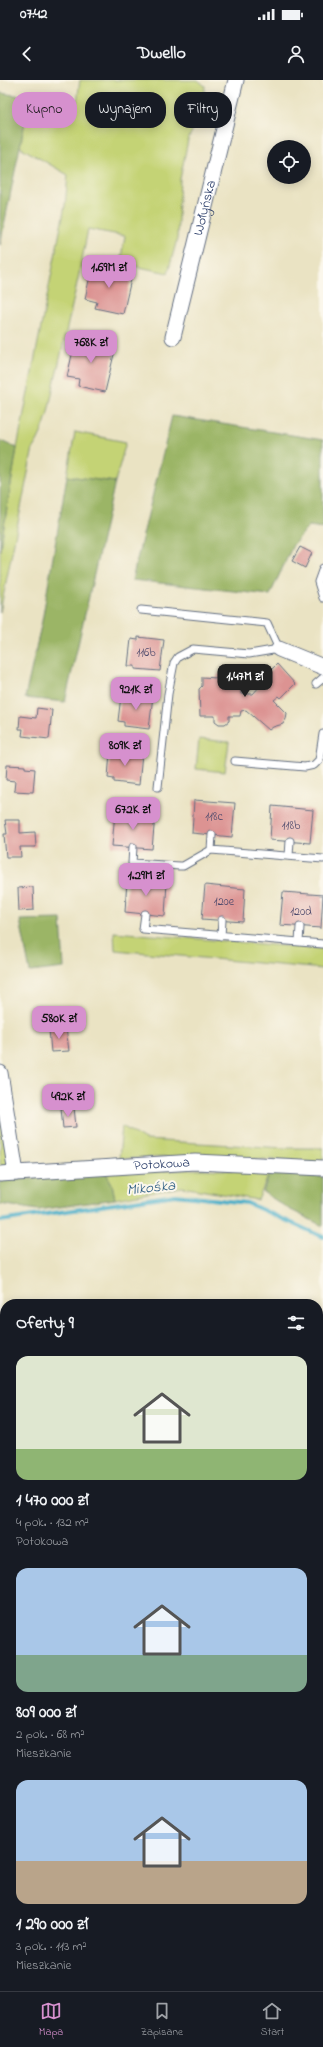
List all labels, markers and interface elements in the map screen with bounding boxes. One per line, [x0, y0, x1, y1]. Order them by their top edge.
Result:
text: 07:42 [20, 3, 48, 25]
text: Dwello [137, 41, 186, 67]
icon: back [16, 43, 38, 65]
icon: person [285, 43, 307, 65]
chip: Kupno [12, 92, 77, 128]
chip: Wynajem [85, 92, 166, 128]
chip: Filtry [174, 92, 232, 128]
map controls [267, 140, 311, 184]
button: locate [267, 140, 311, 184]
street label: Wołyńska [188, 178, 222, 238]
pin: 1.69M zł [68, 255, 150, 289]
text: 1.69M zł [91, 258, 127, 277]
pin: 768K zł [54, 330, 128, 364]
text: 768K zł [74, 333, 108, 352]
house number: 116b [136, 644, 156, 662]
pin: 1.47M zł [204, 664, 286, 698]
text: 1.47M zł [226, 667, 264, 686]
pin: 921K zł [99, 677, 173, 711]
text: 921K zł [120, 680, 152, 699]
pin: 809K zł [88, 733, 162, 767]
text: 809K zł [109, 736, 141, 755]
pin: 672K zł [96, 797, 170, 831]
text: 672K zł [115, 800, 151, 819]
house number: 118c [205, 808, 223, 826]
house number: 118b [282, 817, 301, 835]
pin: 1.29M zł [105, 863, 187, 897]
text: 1.29M zł [128, 866, 164, 885]
house number: 120e [214, 893, 235, 911]
house number: 120d [290, 903, 312, 921]
pin: 580K zł [22, 1006, 96, 1040]
text: 580K zł [41, 1009, 77, 1028]
pin: 492K zł [31, 1084, 105, 1118]
text: 492K zł [51, 1087, 85, 1106]
street label: Potokowa [133, 1152, 190, 1176]
water label: Mikośka [126, 1174, 177, 1201]
text: Oferty: 9 [16, 1311, 74, 1336]
icon: filters [285, 1312, 307, 1334]
icon: home [126, 1382, 198, 1454]
text: 1 470 000 zł [16, 1488, 89, 1513]
text: 4 pok. · 132 m² [16, 1513, 89, 1532]
text: Potokowa [16, 1532, 68, 1551]
icon: home [126, 1594, 198, 1666]
text: 809 000 zł [16, 1700, 76, 1725]
text: 2 pok. · 68 m² [16, 1725, 85, 1744]
text: Mieszkanie [16, 1744, 71, 1763]
icon: home [126, 1806, 198, 1878]
text: 1 290 000 zł [16, 1912, 88, 1937]
text: 3 pok. · 113 m² [16, 1937, 87, 1956]
text: Mieszkanie [16, 1956, 71, 1975]
tab: Mapa [39, 2000, 63, 2040]
tab: Zapisane [141, 2000, 183, 2040]
tab: Start [260, 2000, 284, 2040]

